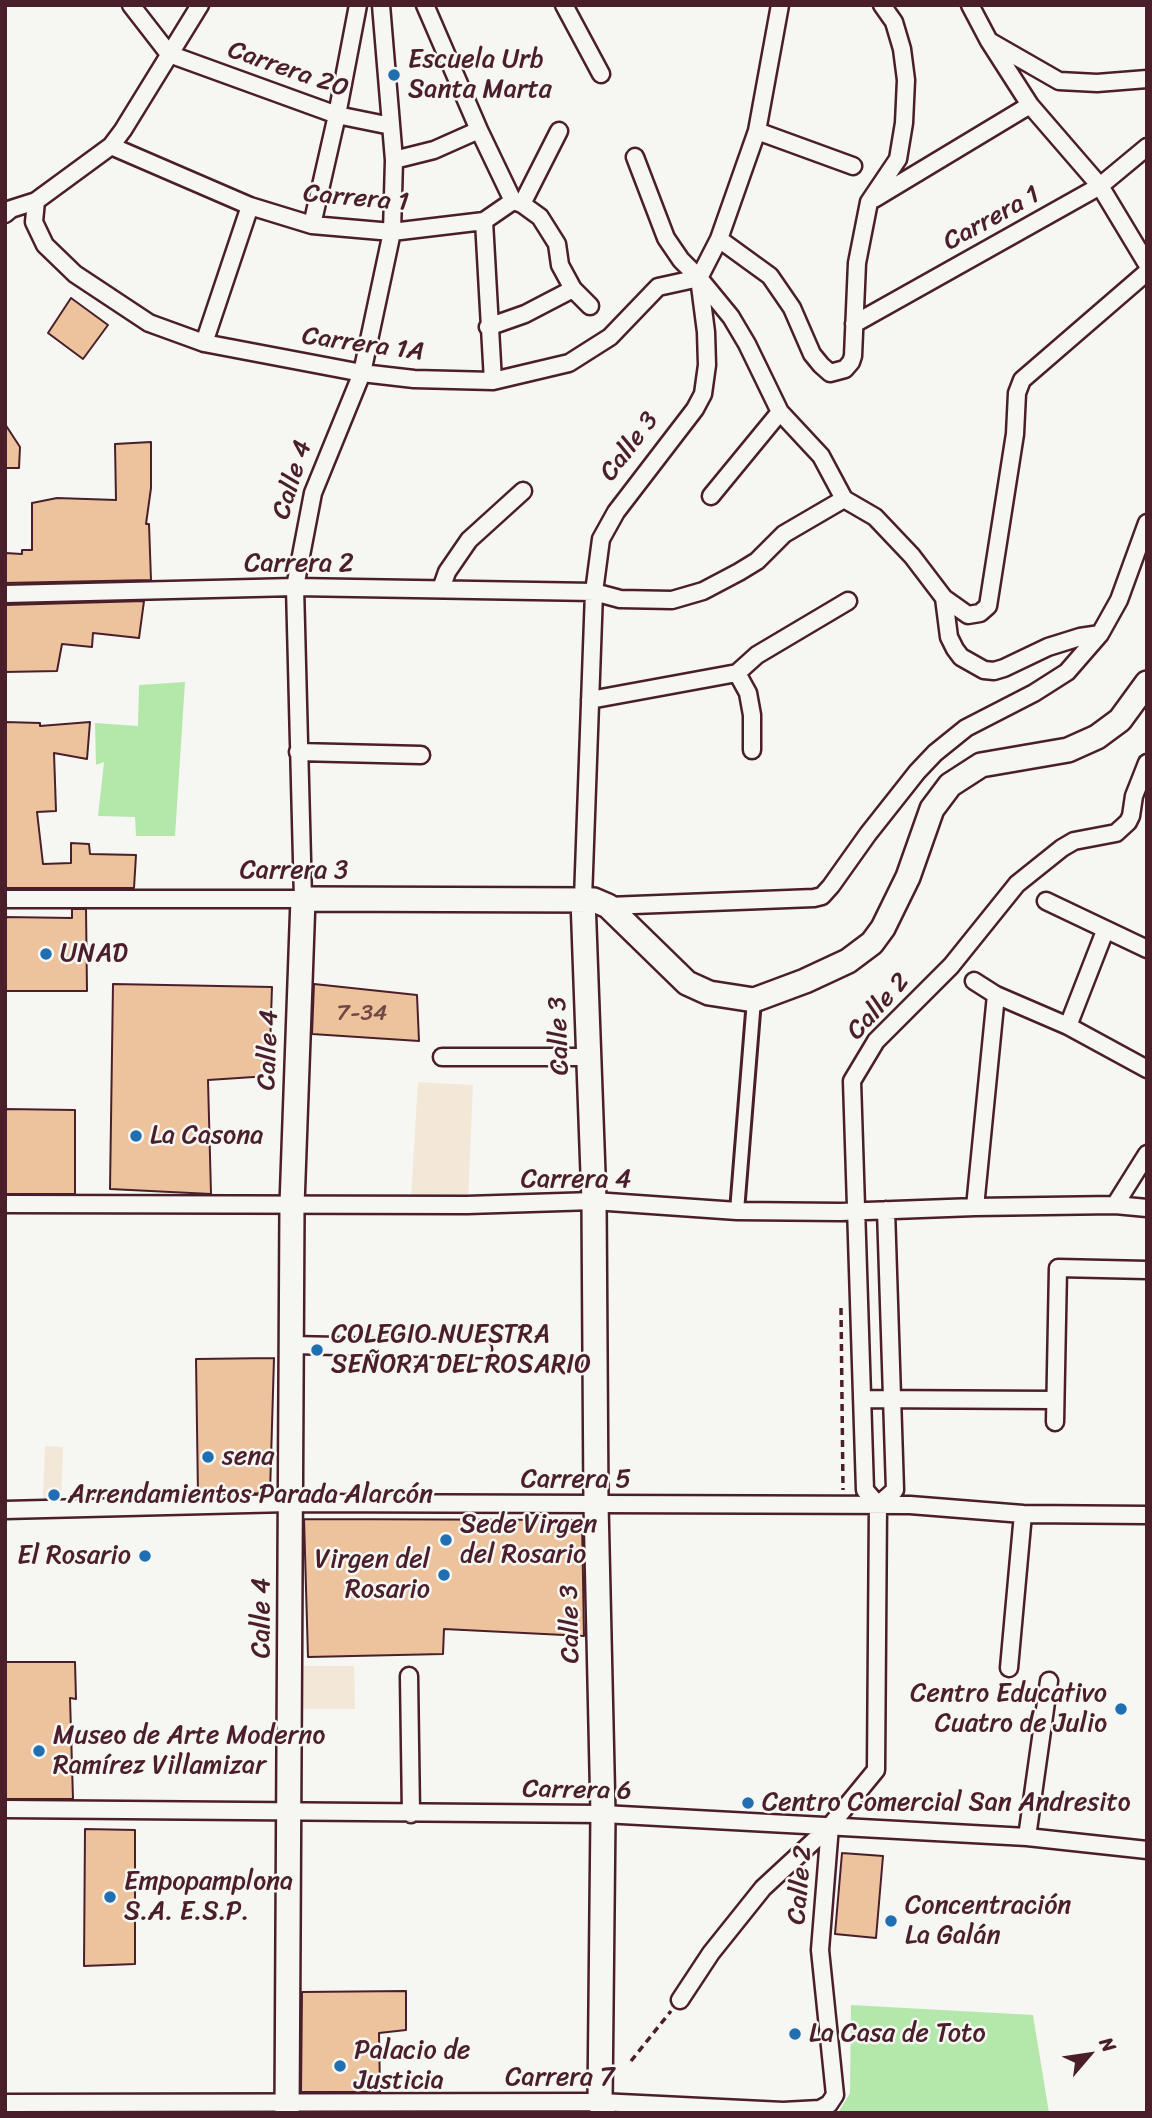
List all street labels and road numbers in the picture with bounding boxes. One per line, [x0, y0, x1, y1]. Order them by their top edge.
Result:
street label: Carrera 20 [223, 35, 353, 105]
street label: Carrera 1 [302, 179, 410, 219]
street label: Carrera 1 [938, 180, 1046, 258]
street label: Carrera 1A [300, 321, 426, 369]
street label: Calle 3 [594, 406, 666, 488]
street label: Calle 4 [266, 437, 320, 523]
street label: Carrera 2 [244, 548, 354, 580]
street label: Carrera 3 [240, 855, 348, 887]
street label: Calle 2 [841, 967, 917, 1047]
street label: Calle 3 [543, 996, 577, 1076]
street label: Calle 4 [252, 1009, 286, 1091]
street label: Carrera 4 [521, 1164, 631, 1196]
street label: Carrera 5 [521, 1464, 631, 1496]
street label: Calle 4 [246, 1578, 278, 1658]
street label: Calle 3 [555, 1584, 587, 1664]
street label: Carrera 6 [522, 1774, 632, 1808]
street label: Calle 2 [782, 1844, 820, 1926]
street label: Carrera 7 [505, 2062, 615, 2094]

